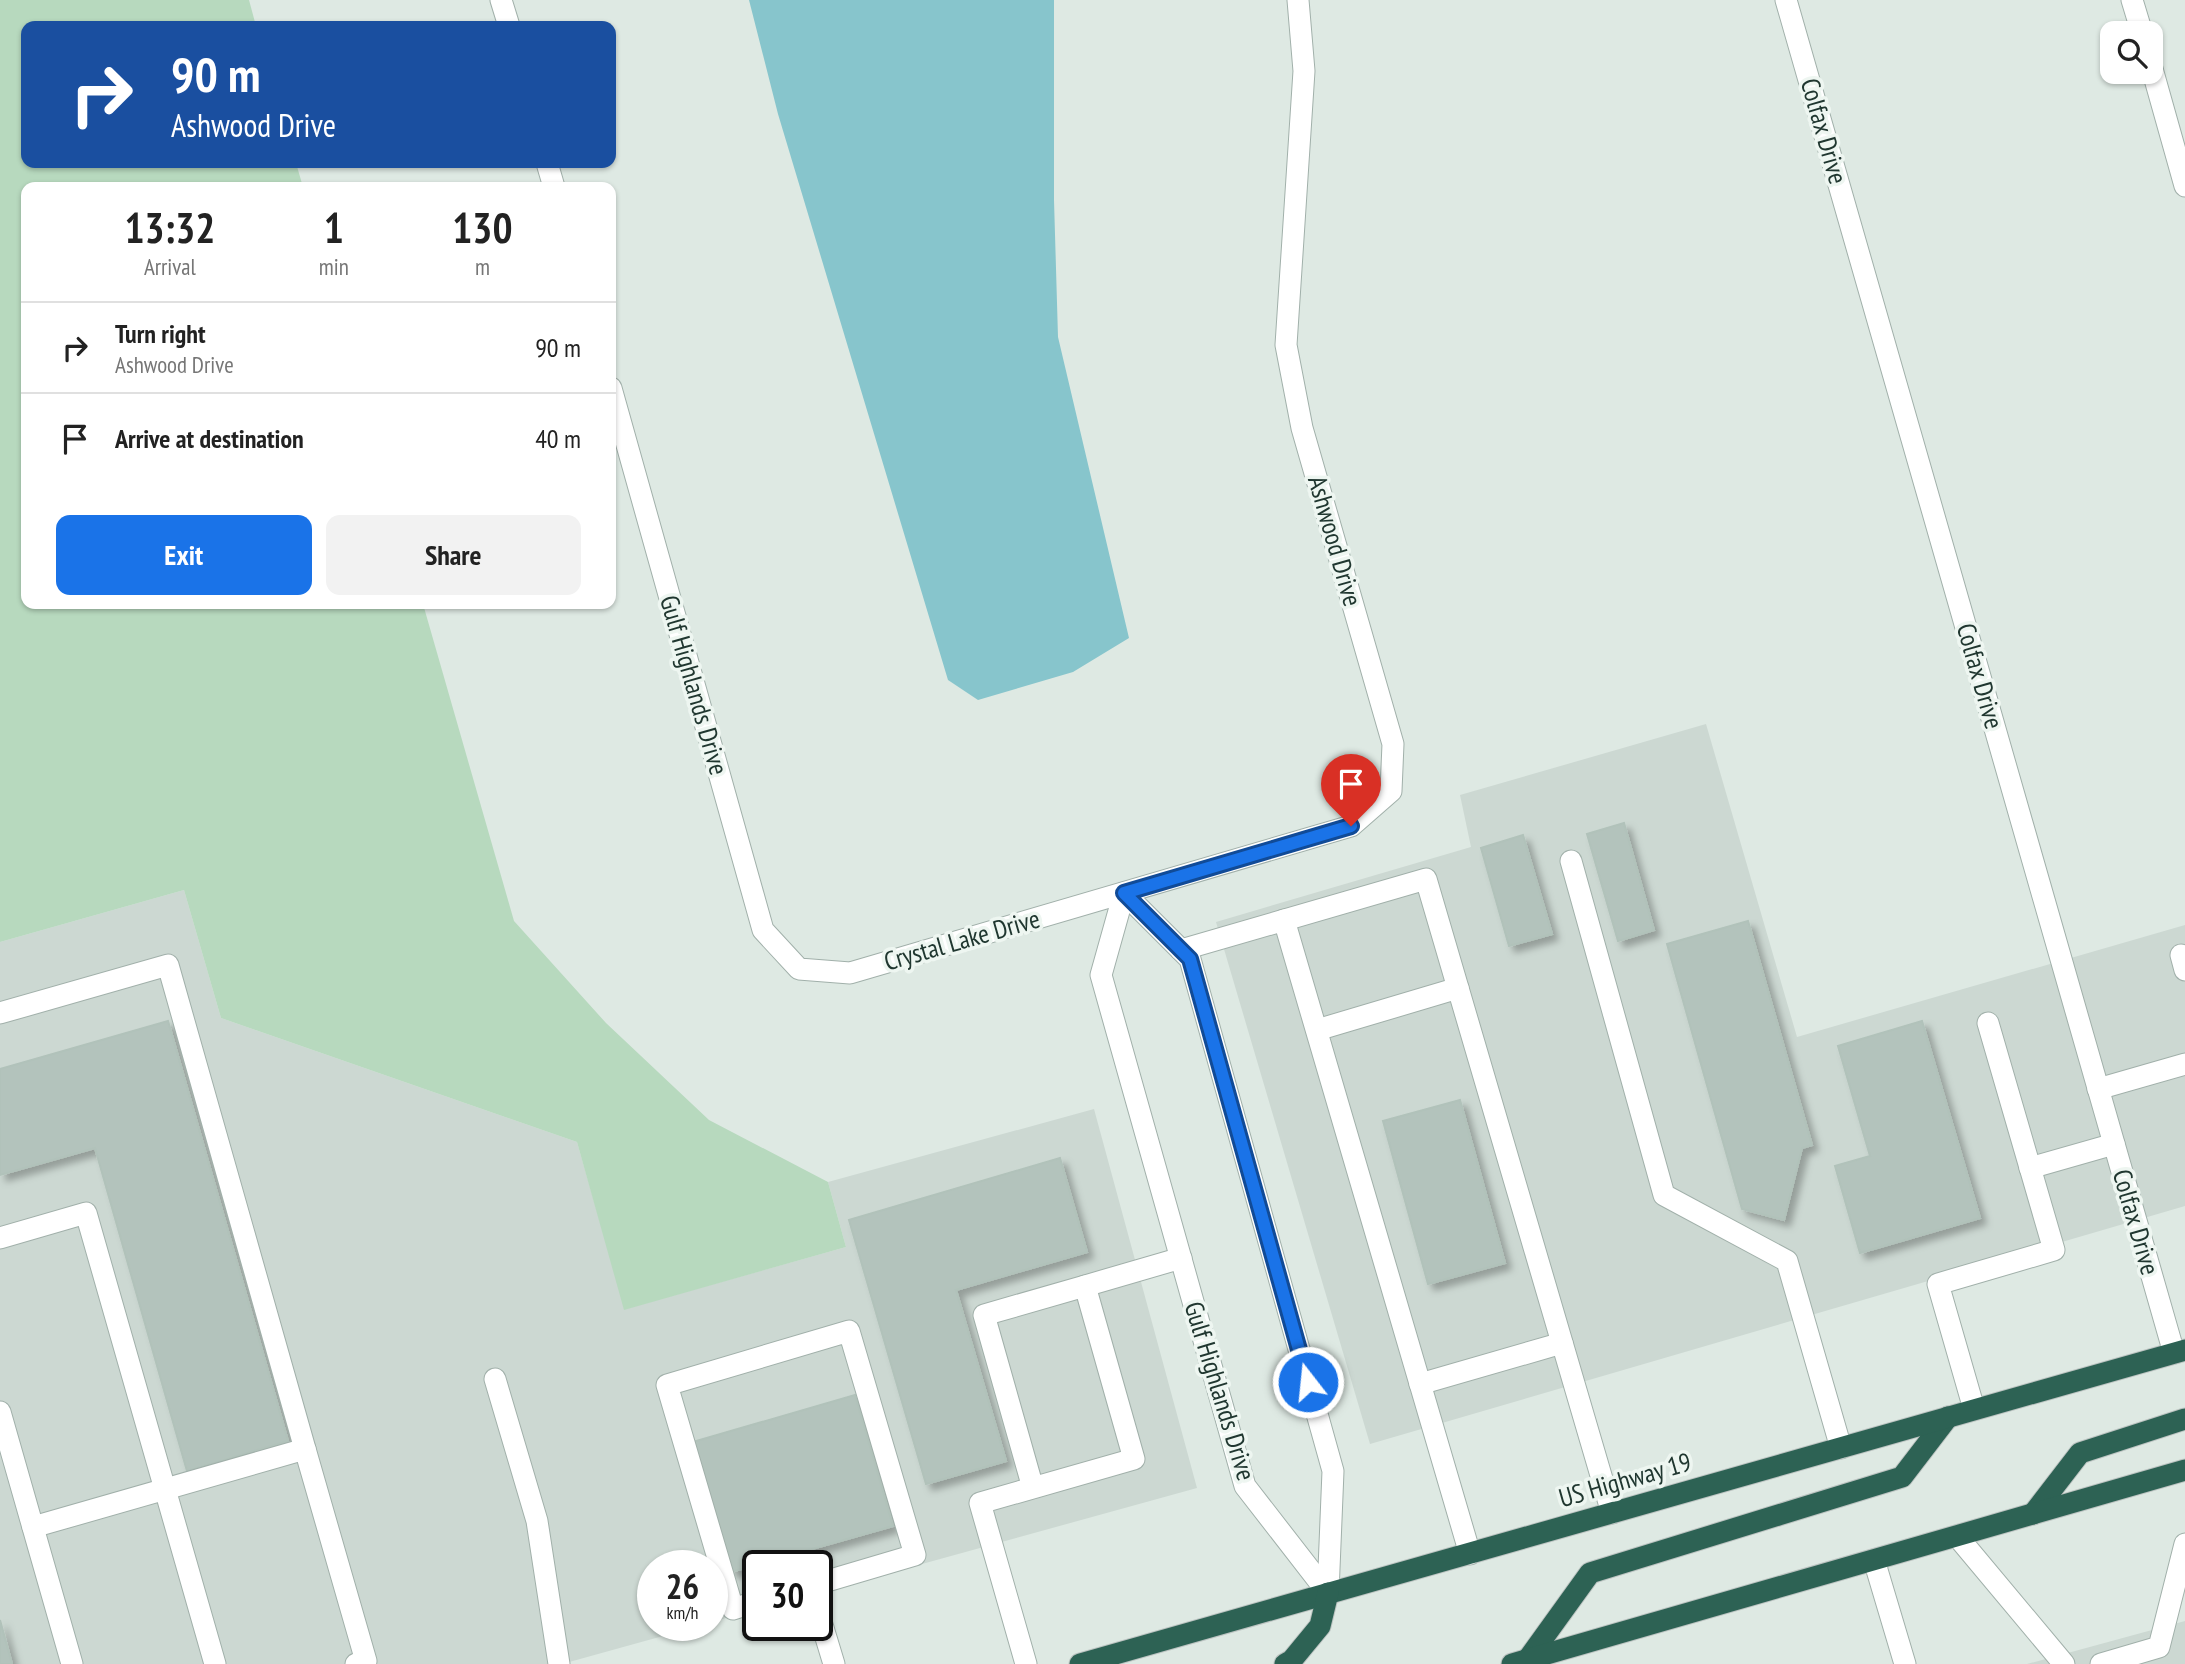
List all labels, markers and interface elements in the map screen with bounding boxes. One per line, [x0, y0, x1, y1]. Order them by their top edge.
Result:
map controls [2100, 21, 2163, 84]
button: search [2100, 21, 2163, 84]
text: 90 m [171, 42, 260, 106]
icon: right [56, 49, 147, 140]
street label: Colfax Drive [1794, 74, 1855, 188]
text: Ashwood Drive [171, 104, 336, 146]
text: 13:32 [124, 200, 215, 255]
text: 1 [324, 200, 344, 255]
text: 130 [452, 200, 513, 255]
text: Arrival [144, 252, 196, 281]
text: min [319, 252, 349, 281]
text: m [475, 252, 490, 281]
text: Turn right [115, 317, 206, 350]
icon: right [56, 329, 94, 367]
text: 90 m [535, 331, 581, 364]
text: Ashwood Drive [115, 350, 234, 379]
icon: arrive [56, 420, 94, 458]
text: Arrive at destination [115, 422, 304, 455]
text: 40 m [535, 422, 581, 455]
street label: Ashwood Drive [1301, 472, 1370, 610]
button: Exit [56, 515, 312, 595]
button: Share [326, 515, 581, 595]
street label: Gulf Highlands Drive [653, 591, 736, 778]
street label: Colfax Drive [1950, 619, 2011, 733]
pin [1321, 754, 1381, 826]
icon: arrive [1332, 765, 1370, 803]
street label: Crystal Lake Drive [880, 902, 1044, 978]
street label: Colfax Drive [2106, 1165, 2167, 1279]
street label: Gulf Highlands Drive [1178, 1297, 1263, 1484]
position arrow [1271, 1345, 1345, 1419]
street label: US Highway 19 [1555, 1445, 1695, 1514]
speed limit sign: 30 [742, 1550, 833, 1641]
text: 26 [666, 1563, 699, 1609]
text: km/h [667, 1601, 698, 1624]

